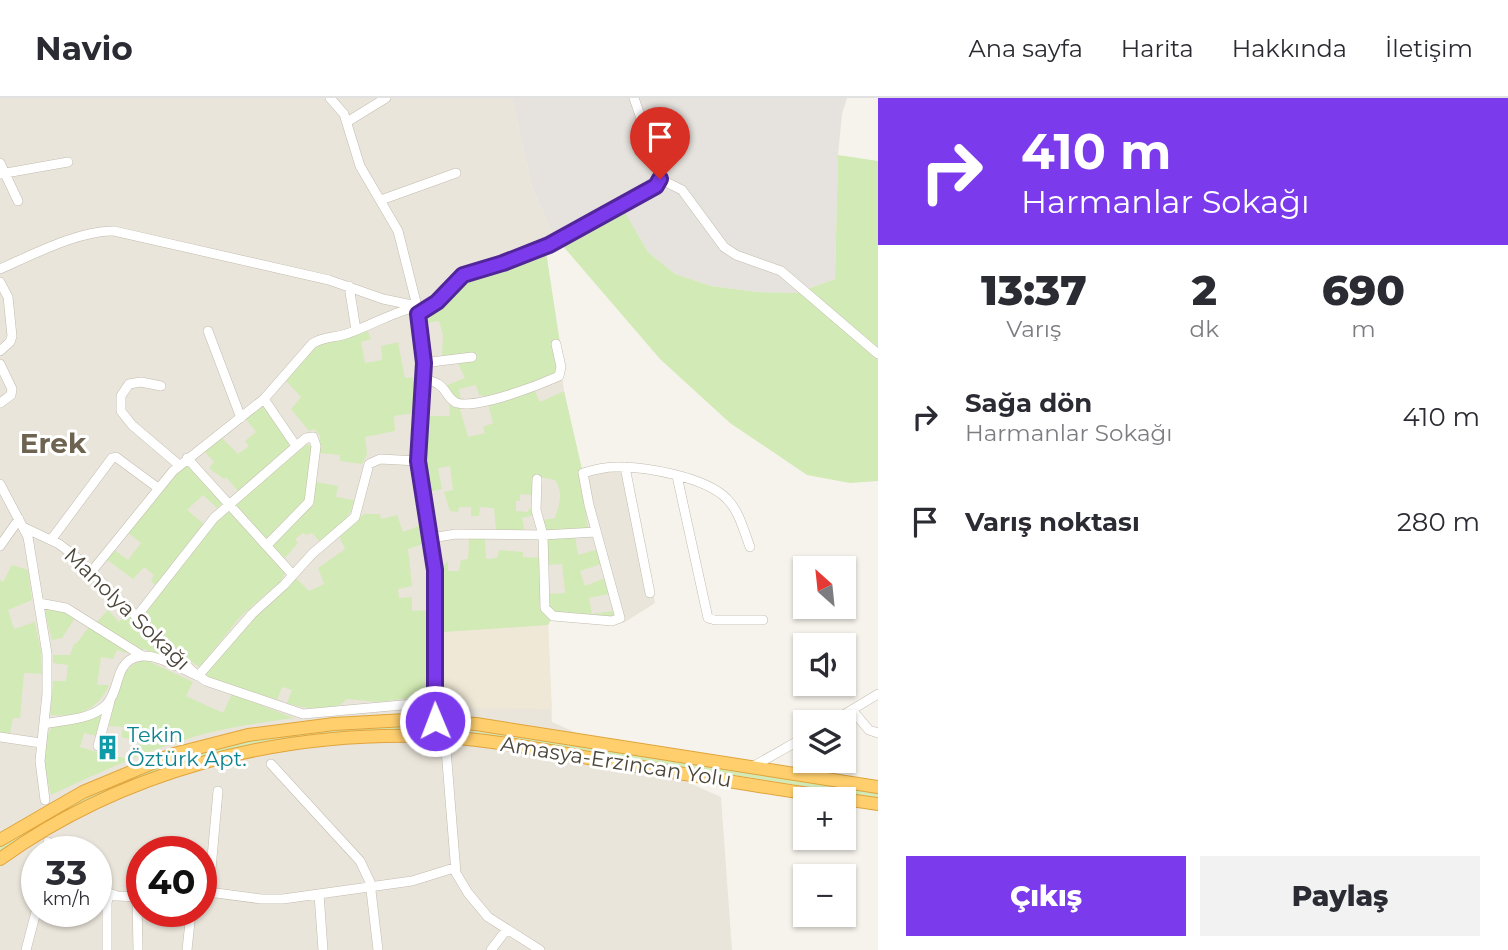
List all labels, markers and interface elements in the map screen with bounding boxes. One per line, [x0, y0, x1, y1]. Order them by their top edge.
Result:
text: Navio [35, 28, 133, 68]
text: Ana sayfa [968, 34, 1083, 63]
text: Harita [1121, 34, 1194, 63]
text: Hakkında [1232, 34, 1347, 63]
text: İletişim [1385, 34, 1473, 63]
pin [630, 107, 690, 179]
icon: arrive [641, 118, 679, 156]
text: 410 m [1021, 122, 1171, 181]
icon: right [906, 126, 997, 217]
text: Harmanlar Sokağı [1021, 182, 1310, 221]
text: 13:37 [981, 264, 1087, 316]
text: 2 [1192, 264, 1217, 316]
text: 690 [1322, 264, 1405, 316]
text: Varış [1006, 315, 1061, 343]
text: dk [1190, 315, 1219, 343]
text: m [1351, 315, 1376, 343]
text: Sağa dön [965, 387, 1092, 419]
icon: right [906, 398, 944, 436]
text: 410 m [1402, 401, 1480, 433]
text: Harmanlar Sokağı [965, 419, 1172, 447]
district label: Erek [20, 426, 87, 460]
icon: arrive [906, 503, 944, 541]
text: Varış noktası [965, 506, 1140, 538]
text: 280 m [1397, 506, 1480, 538]
street label: Manolya Sokağı [59, 542, 195, 675]
north arrow [793, 556, 856, 620]
map controls [793, 556, 856, 927]
button: sound [793, 633, 856, 696]
position arrow [398, 684, 472, 758]
button: layers [793, 710, 856, 773]
place label: Tekin Öztürk Apt. [127, 722, 247, 771]
street label: Amasya-Erzincan Yolu [499, 731, 733, 792]
building icon: Tekin Öztürk Apt. [93, 733, 121, 761]
button: + [793, 787, 856, 850]
speed limit sign: 40 [126, 836, 217, 927]
text: 33 [46, 851, 87, 894]
button: Çıkış [906, 856, 1186, 936]
button: Paylaş [1200, 856, 1480, 936]
button: − [793, 864, 856, 927]
text: km/h [42, 888, 91, 910]

